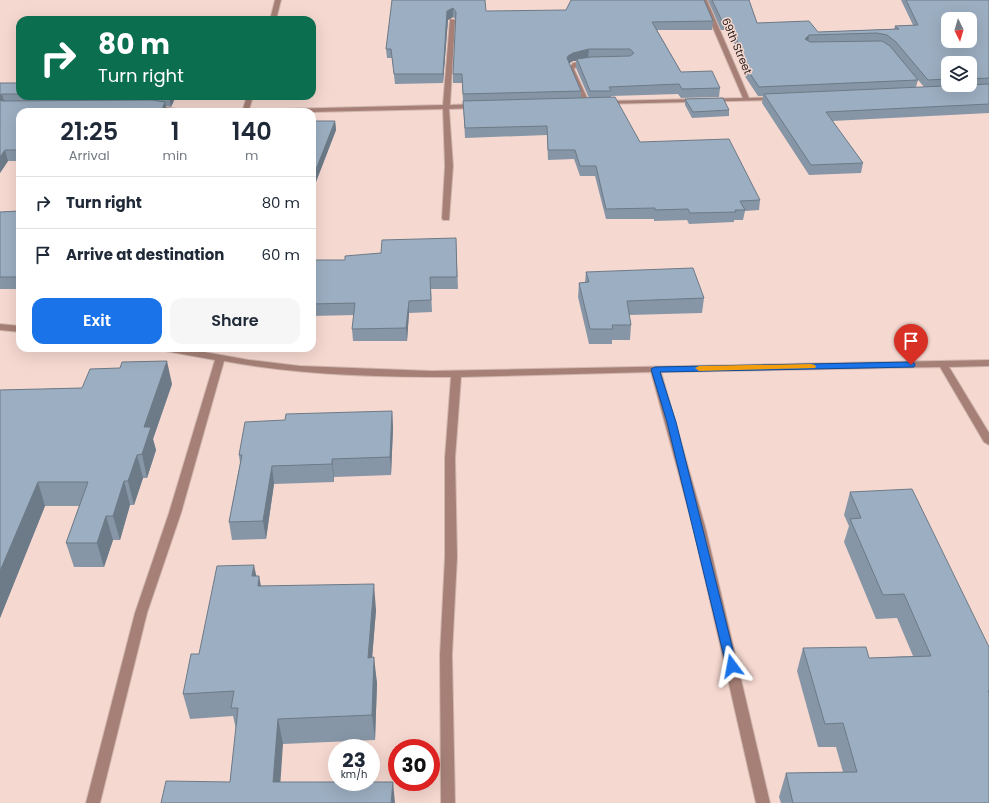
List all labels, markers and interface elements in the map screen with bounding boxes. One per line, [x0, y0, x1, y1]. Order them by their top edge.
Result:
north arrow [941, 12, 977, 48]
map controls [941, 12, 977, 92]
street label: 69th Street [718, 15, 756, 77]
text: 80 m [98, 25, 170, 64]
icon: right [32, 32, 84, 84]
button: layers [941, 56, 977, 92]
text: Turn right [98, 63, 184, 88]
text: 21:25 [60, 115, 118, 148]
text: 1 [171, 115, 179, 148]
text: 140 [232, 115, 272, 148]
text: Arrival [69, 146, 110, 165]
text: min [163, 146, 187, 165]
text: m [245, 146, 258, 165]
icon: right [32, 192, 54, 214]
text: Turn right [66, 192, 142, 213]
text: 80 m [262, 192, 300, 213]
icon: arrive [32, 244, 54, 266]
text: Arrive at destination [66, 244, 224, 265]
text: 60 m [262, 244, 300, 265]
button: Exit [32, 298, 162, 344]
button: Share [170, 298, 300, 344]
pin [894, 324, 928, 365]
icon: arrive [900, 330, 922, 352]
position arrow [711, 645, 753, 687]
speed limit sign: 30 [388, 739, 440, 791]
text: 23 [342, 746, 366, 774]
text: km/h [341, 767, 367, 782]

